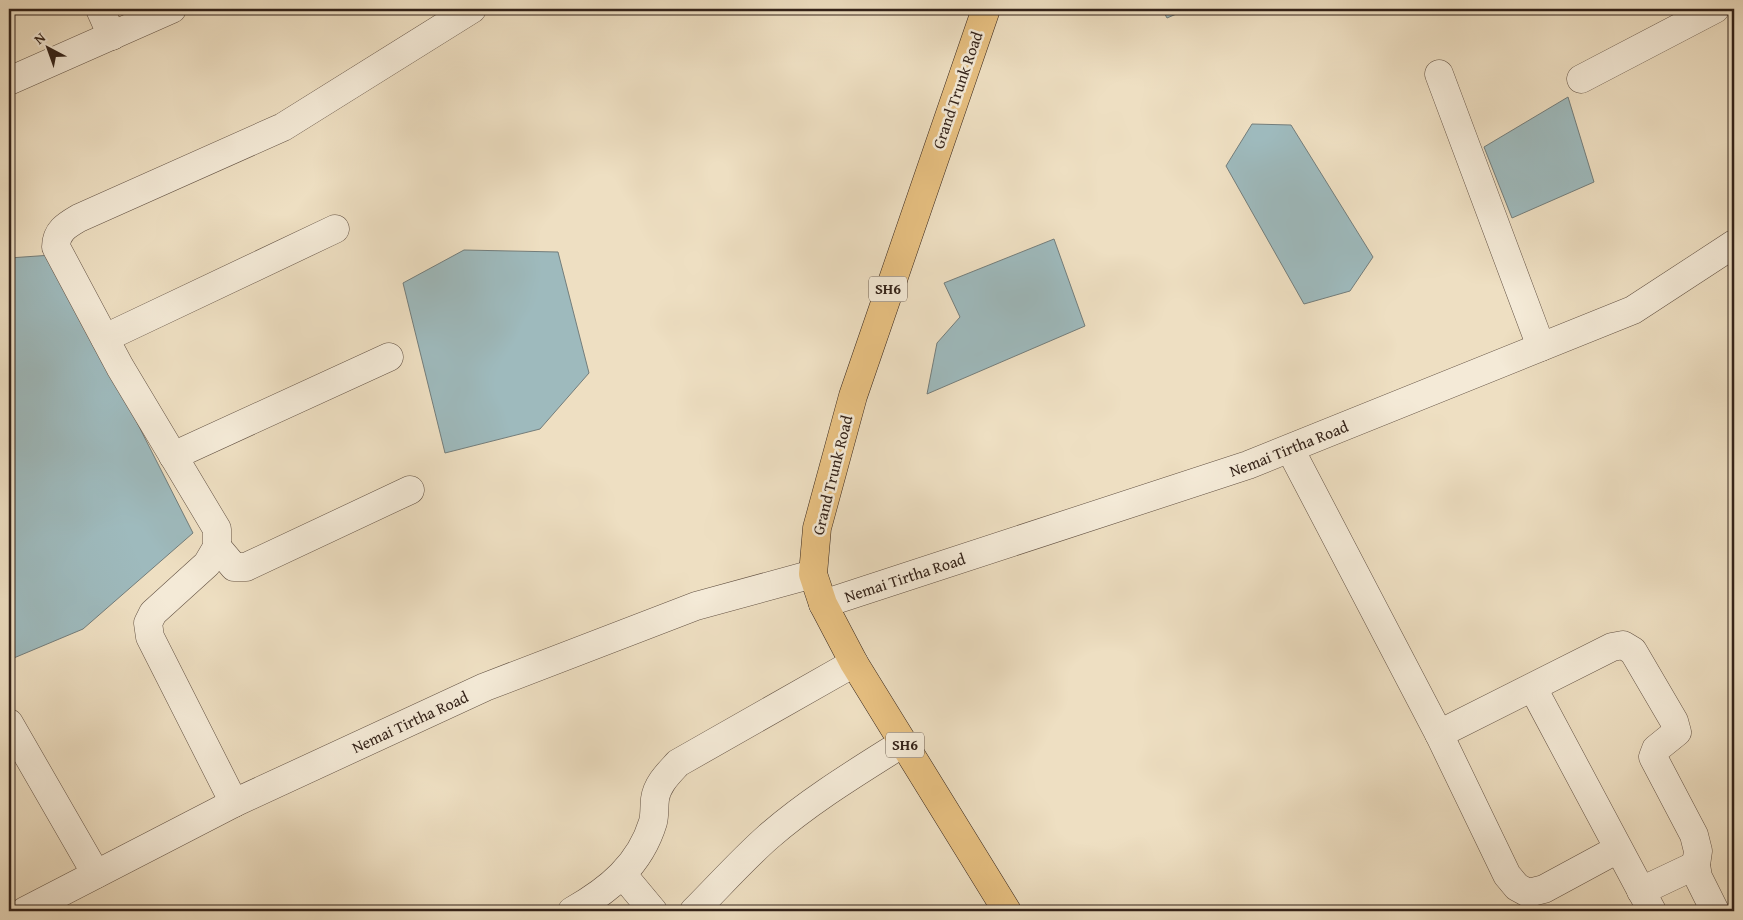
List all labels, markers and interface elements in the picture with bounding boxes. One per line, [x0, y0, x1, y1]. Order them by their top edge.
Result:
north arrow [22, 22, 72, 72]
text: N [29, 27, 50, 49]
street label: Grand Trunk Road [926, 28, 988, 152]
road number: SH6 [869, 276, 907, 302]
street label: Grand Trunk Road [806, 412, 859, 537]
street label: Nemai Tirtha Road [1226, 414, 1352, 482]
street label: Nemai Tirtha Road [841, 546, 969, 608]
street label: Nemai Tirtha Road [348, 684, 472, 759]
road number: SH6 [886, 732, 924, 758]

